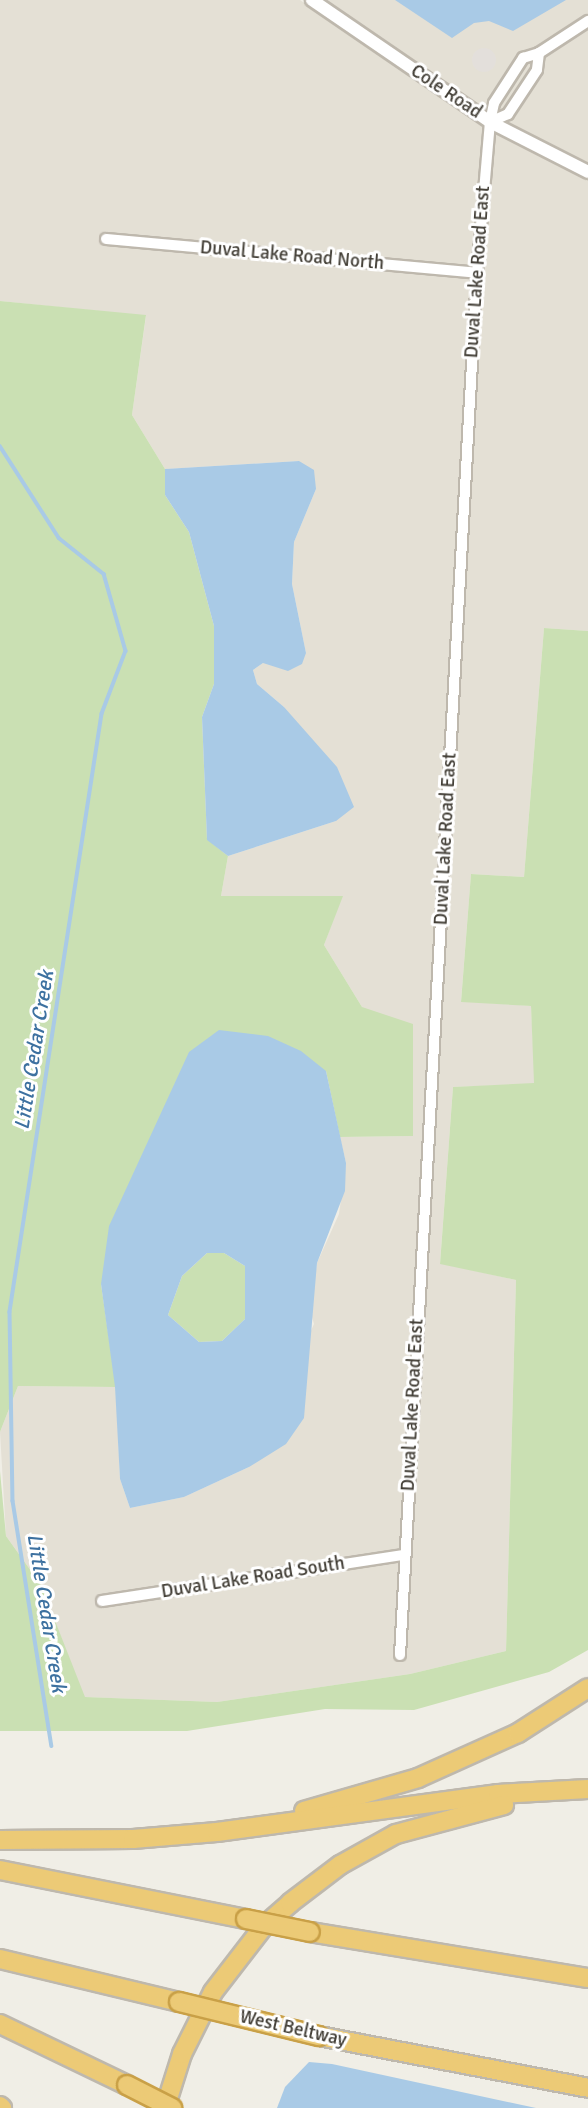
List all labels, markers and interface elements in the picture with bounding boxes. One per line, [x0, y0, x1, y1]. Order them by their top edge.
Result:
street label: Cole Road [406, 60, 486, 124]
street label: Duval Lake Road East [461, 185, 495, 359]
street label: Duval Lake Road North [199, 237, 385, 275]
street label: Duval Lake Road East [430, 752, 462, 926]
water label: Little Cedar Creek [9, 969, 59, 1131]
street label: Duval Lake Road East [397, 1318, 429, 1492]
water label: Little Cedar Creek [22, 1532, 72, 1694]
street label: Duval Lake Road South [160, 1552, 346, 1604]
street label: West Beltway [237, 2006, 349, 2052]

